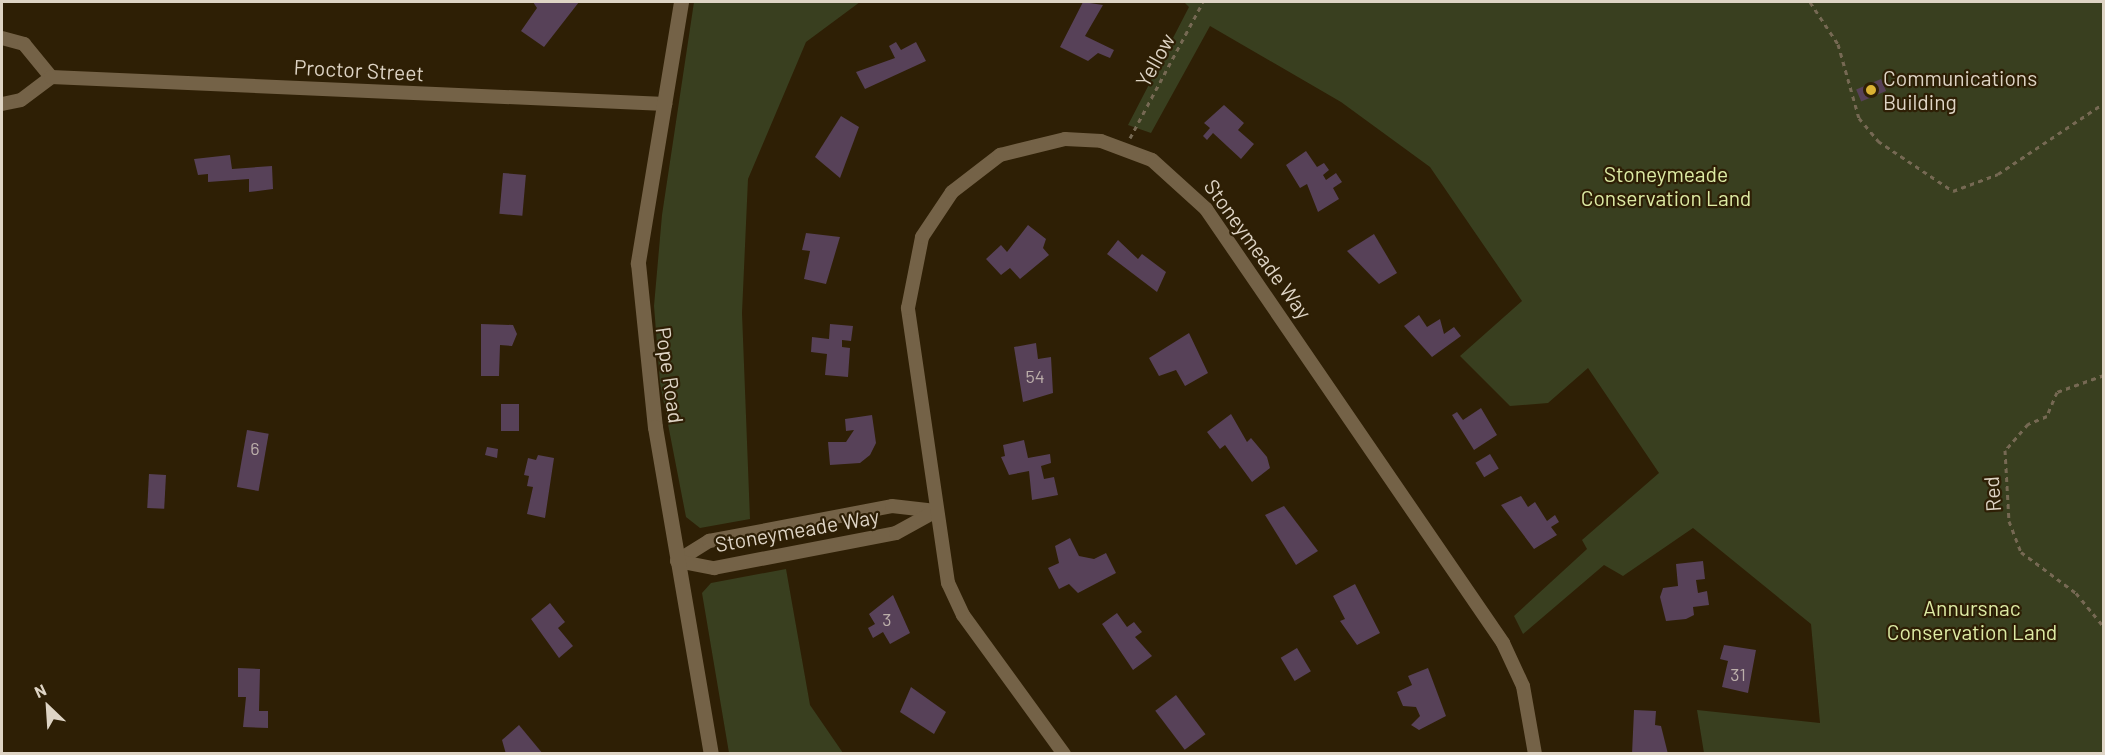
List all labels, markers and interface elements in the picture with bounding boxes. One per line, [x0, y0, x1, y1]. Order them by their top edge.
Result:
street label: Yellow [1130, 29, 1180, 91]
street label: Proctor Street [293, 54, 425, 86]
place label: Communications Building [1883, 65, 2037, 115]
marker: Communications Building [1864, 83, 1878, 97]
park label: Stoneymeade Conservation Land [1581, 161, 1751, 211]
street label: Stoneymeade Way [1199, 174, 1317, 324]
street label: Pope Road [651, 325, 689, 425]
house number: 54 [1025, 365, 1045, 387]
house number: 6 [250, 437, 260, 459]
street label: Red [1978, 475, 2006, 513]
street label: Stoneymeade Way [713, 503, 881, 557]
park label: Annursnac Conservation Land [1887, 595, 2057, 645]
house number: 3 [882, 608, 892, 630]
house number: 31 [1730, 663, 1746, 685]
north arrow [18, 677, 78, 737]
text: N [31, 679, 49, 701]

